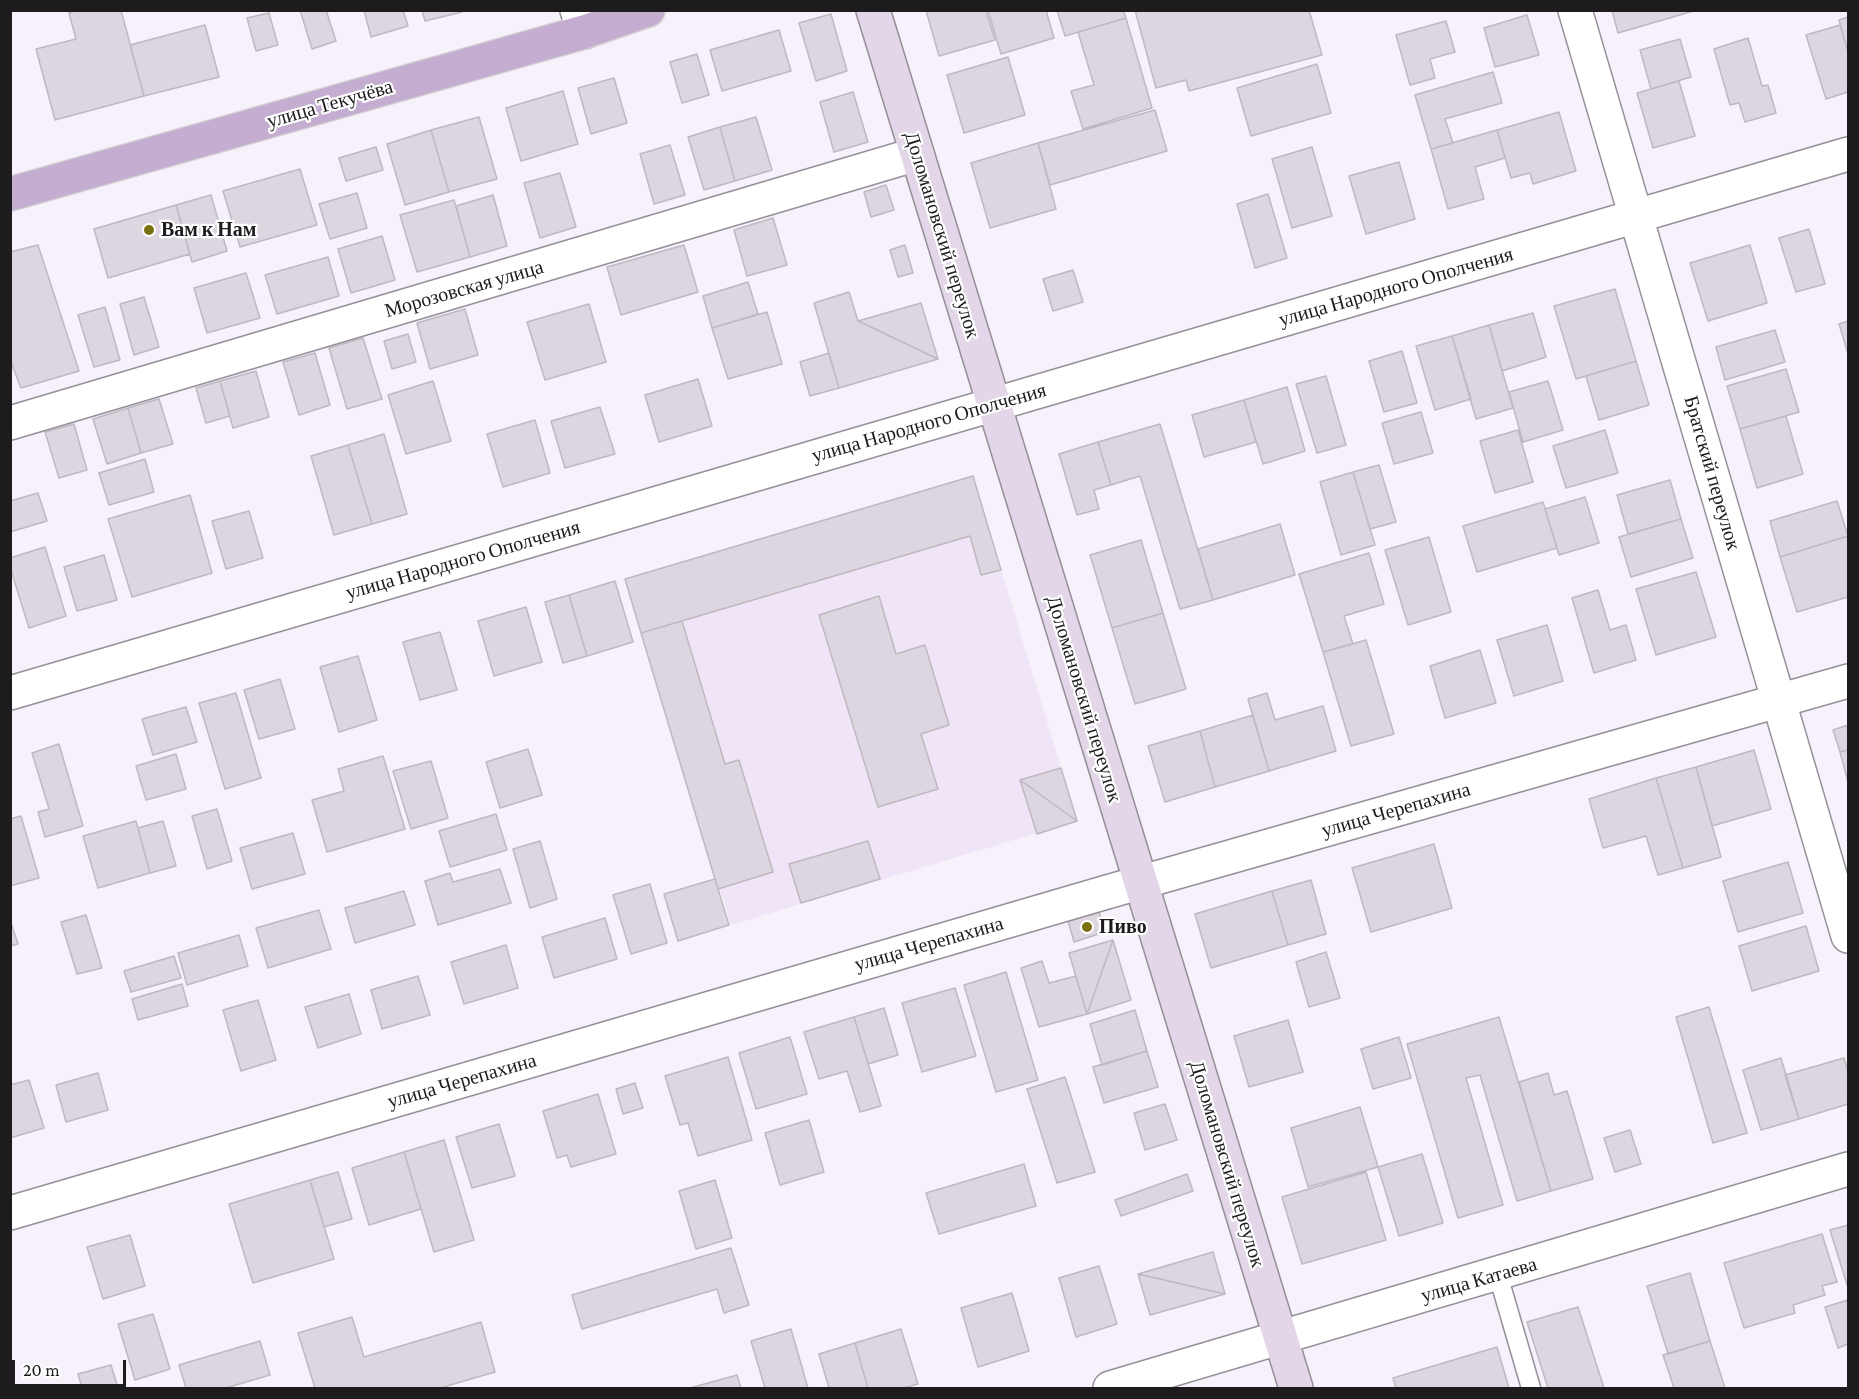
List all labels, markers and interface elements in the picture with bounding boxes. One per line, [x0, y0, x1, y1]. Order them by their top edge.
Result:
street label: улица Текучёва [264, 75, 396, 133]
street label: Доломановский переулок [899, 129, 985, 341]
place label: Вам к Нам [161, 218, 256, 242]
marker: Вам к Нам [142, 223, 156, 237]
street label: улица Народного Ополчения [1276, 242, 1516, 332]
street label: Морозовская улица [382, 255, 546, 323]
street label: улица Народного Ополчения [809, 378, 1049, 468]
street label: Братский переулок [1679, 393, 1745, 553]
street label: улица Народного Ополчения [343, 515, 583, 605]
street label: Доломановский переулок [1041, 593, 1127, 805]
street label: улица Черепахина [1319, 777, 1473, 843]
street label: улица Черепахина [852, 911, 1006, 977]
place label: Пиво [1099, 915, 1147, 939]
marker: Пиво [1080, 920, 1094, 934]
street label: улица Черепахина [385, 1048, 539, 1114]
street label: Доломановский переулок [1184, 1058, 1270, 1270]
street label: улица Катаева [1418, 1252, 1540, 1308]
scale bar [15, 1348, 129, 1386]
text: 20 m [23, 1360, 60, 1380]

